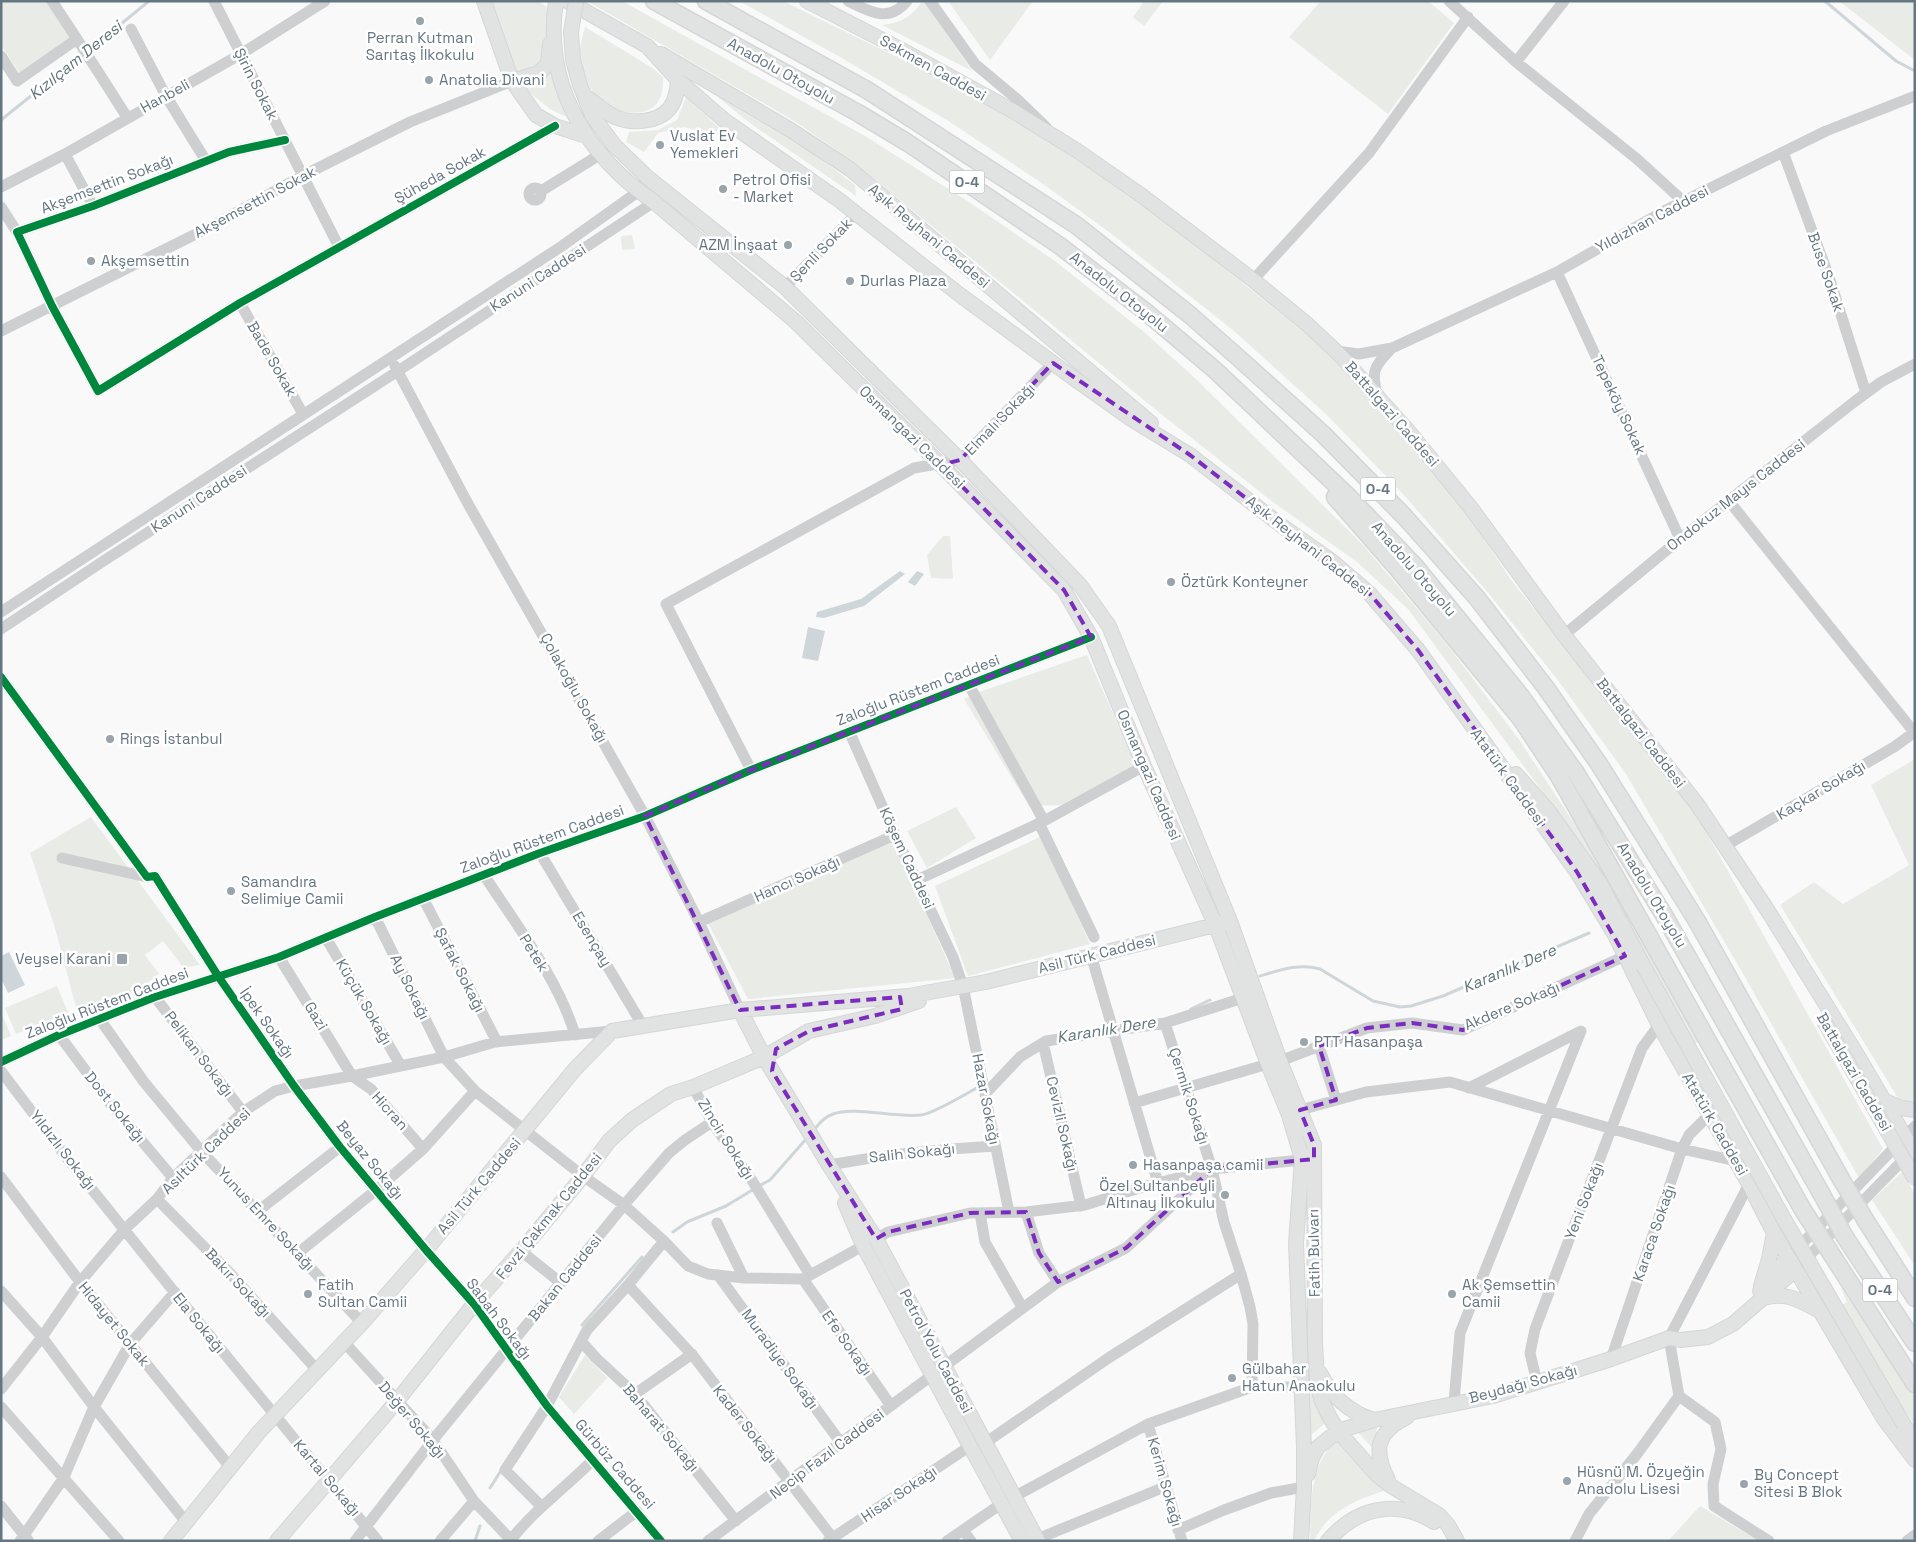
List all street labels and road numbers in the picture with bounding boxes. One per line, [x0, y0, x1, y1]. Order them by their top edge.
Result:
street label: Sekmen Caddesi [877, 30, 990, 105]
street label: Anadolu Otoyolu [724, 33, 838, 108]
street label: Şirin Sokak [230, 45, 283, 123]
street label: Hanbeli [137, 74, 193, 117]
street label: Şüheda Sokak [391, 142, 489, 208]
street label: Akşemsettin Sokağı [38, 150, 176, 218]
street label: Akşemsettin Sokak [191, 161, 319, 242]
road number: O-4 [950, 170, 984, 193]
street label: Aşık Reyhani Caddesi [865, 179, 994, 292]
street label: Yıldızhan Caddesi [1592, 181, 1712, 256]
street label: Şenli Sokak [785, 214, 856, 286]
street label: Buse Sokak [1804, 230, 1849, 314]
street label: Kanuni Caddesi [486, 239, 589, 316]
street label: Anadolu Otoyolu [1066, 247, 1172, 336]
street label: Bade Sokak [243, 318, 302, 400]
street label: Tepeköy Sokak [1588, 352, 1651, 458]
street label: Battalgazi Caddesi [1341, 357, 1444, 470]
street label: Elmalı Sokağı [961, 379, 1039, 459]
street label: Osmangazi Caddesi [855, 381, 969, 492]
street label: Ondokuz Mayıs Caddesi [1662, 434, 1809, 555]
street label: Kanuni Caddesi [147, 460, 250, 537]
road number: O-4 [1360, 478, 1396, 500]
street label: Aşık Reyhani Caddesi [1242, 491, 1374, 600]
street label: Anadolu Otoyolu [1368, 517, 1461, 620]
street label: Çolakoğlu Sokağı [536, 630, 612, 746]
street label: Zaloğlu Rüstem Caddesi [834, 650, 1002, 729]
street label: Battalgazi Caddesi [1593, 674, 1690, 791]
street label: Osmangazi Caddesi [1113, 707, 1186, 843]
street label: Atatürk Caddesi [1467, 724, 1550, 829]
street label: Kaçkar Sokağı [1773, 756, 1869, 824]
street label: Zaloğlu Rüstem Caddesi [457, 800, 626, 877]
street label: Köşem Caddesi [876, 804, 939, 911]
street label: Anadolu Otoyolu [1613, 838, 1691, 951]
street label: Hancı Sokağı [751, 851, 843, 906]
street label: Esençay [569, 908, 616, 970]
street label: Şafak Sokağı [431, 924, 490, 1015]
street label: Petek [516, 930, 553, 975]
street label: Asil Türk Caddesi [1036, 930, 1158, 977]
street label: Ay Sokağı [386, 951, 434, 1023]
street label: Küçük Sokağı [332, 955, 397, 1048]
street label: Zaloğlu Rüstem Caddesi [23, 963, 191, 1042]
street label: Akdere Sokağı [1461, 977, 1562, 1034]
street label: İpek Sokağı [236, 984, 299, 1062]
street label: Gazi [301, 998, 332, 1033]
street label: Pelikan Sokağı [161, 1007, 238, 1100]
street label: Battalgazi Caddesi [1813, 1009, 1896, 1135]
street label: Çermik Sokağı [1165, 1045, 1214, 1147]
street label: Hazar Sokağı [968, 1052, 1005, 1146]
street label: Dost Sokağı [81, 1067, 150, 1146]
street label: Atatürk Caddesi [1678, 1069, 1753, 1179]
street label: Cevizli Sokağı [1042, 1074, 1083, 1173]
street label: Hicran [368, 1087, 413, 1134]
street label: Zincir Sokağı [694, 1095, 759, 1183]
street label: Asıltürk Caddesi [157, 1103, 254, 1198]
street label: Yıldızlı Sokağı [26, 1106, 100, 1193]
street label: Beyaz Sokağı [333, 1116, 408, 1203]
street label: Asil Türk Caddesi [433, 1133, 525, 1238]
street label: Salih Sokağı [868, 1139, 956, 1166]
street label: Fevzi Çakmak Caddesi [492, 1148, 606, 1283]
street label: Yeni Sokağı [1560, 1159, 1607, 1242]
street label: Yunus Emre Sokağı [213, 1163, 319, 1274]
street label: Karaca Sokağı [1628, 1182, 1679, 1284]
street label: Fatih Bulvarı [1303, 1209, 1324, 1297]
street label: Bakan Caddesi [524, 1231, 605, 1325]
street label: Bakır Sokağı [201, 1244, 275, 1321]
street label: Sabah Sokağı [463, 1274, 536, 1363]
street label: Hidayet Sokak [75, 1278, 154, 1370]
road number: O-4 [1862, 1278, 1898, 1302]
street label: Petrol Yolu Caddesi [896, 1285, 977, 1416]
street label: Ela Sokağı [169, 1288, 230, 1357]
street label: Muradiye Sokağı [738, 1305, 823, 1413]
street label: Efe Sokağı [818, 1306, 877, 1379]
street label: Beydağı Sokağı [1467, 1360, 1579, 1407]
street label: Değer Sokağı [375, 1377, 450, 1462]
street label: Baharat Sokağı [619, 1380, 704, 1475]
street label: Kader Sokağı [709, 1381, 782, 1466]
street label: Necip Fazıl Caddesi [766, 1404, 888, 1503]
street label: Gürbüz Caddesi [571, 1415, 660, 1513]
street label: Kartal Sokağı [290, 1435, 365, 1520]
street label: Kerim Sokağı [1144, 1435, 1187, 1529]
street label: Hisar Sokağı [857, 1461, 940, 1526]

